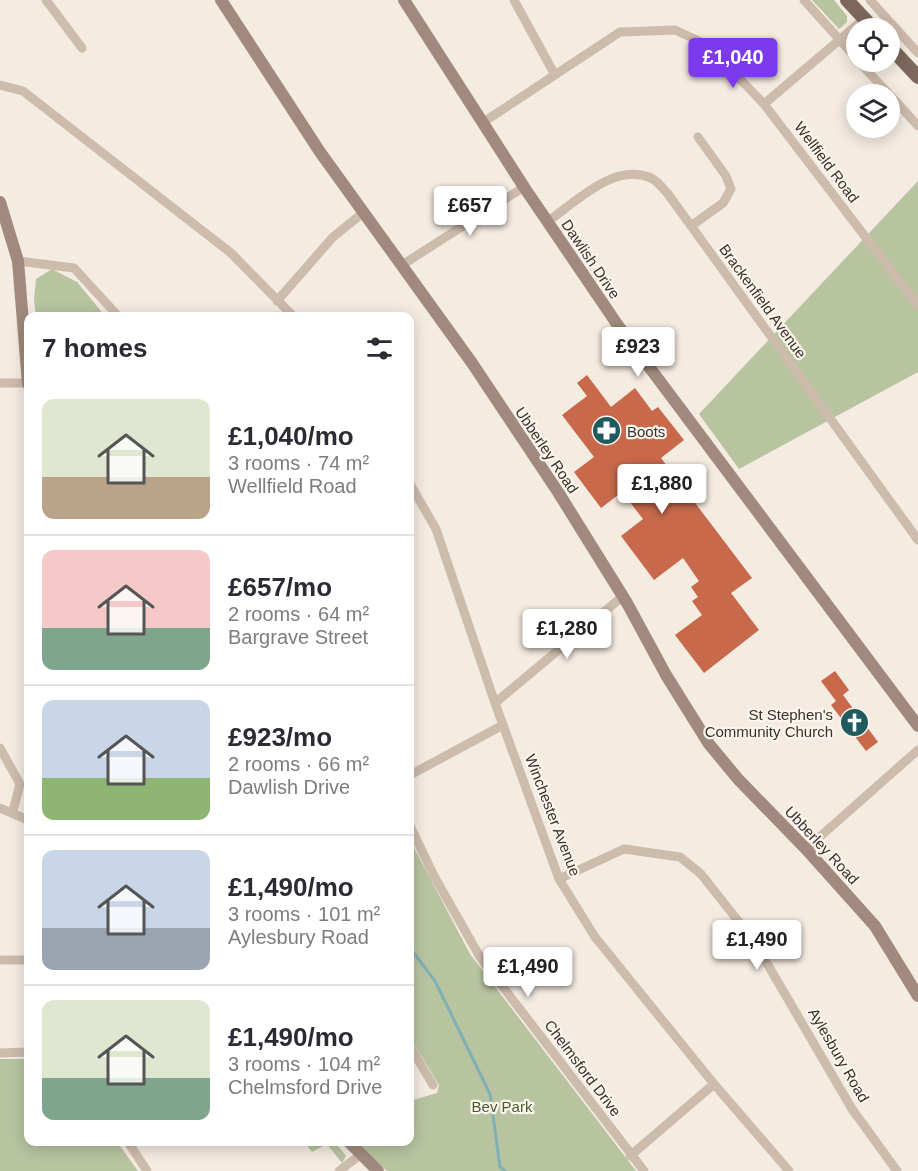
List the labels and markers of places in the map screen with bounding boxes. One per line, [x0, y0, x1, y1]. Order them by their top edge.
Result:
pin: £1,040 [684, 38, 782, 89]
pin: £657 [434, 186, 506, 237]
pin: £923 [602, 327, 674, 378]
pharmacy icon: Boots [590, 415, 622, 447]
place label: Boots [627, 423, 665, 440]
pin: £1,880 [613, 464, 711, 515]
pin: £1,280 [518, 609, 616, 660]
place label: St Stephen's Community Church [705, 706, 833, 740]
church icon: St Stephen's Community Church [838, 707, 870, 739]
pin: £1,490 [708, 920, 806, 971]
pin: £1,490 [479, 947, 577, 998]

